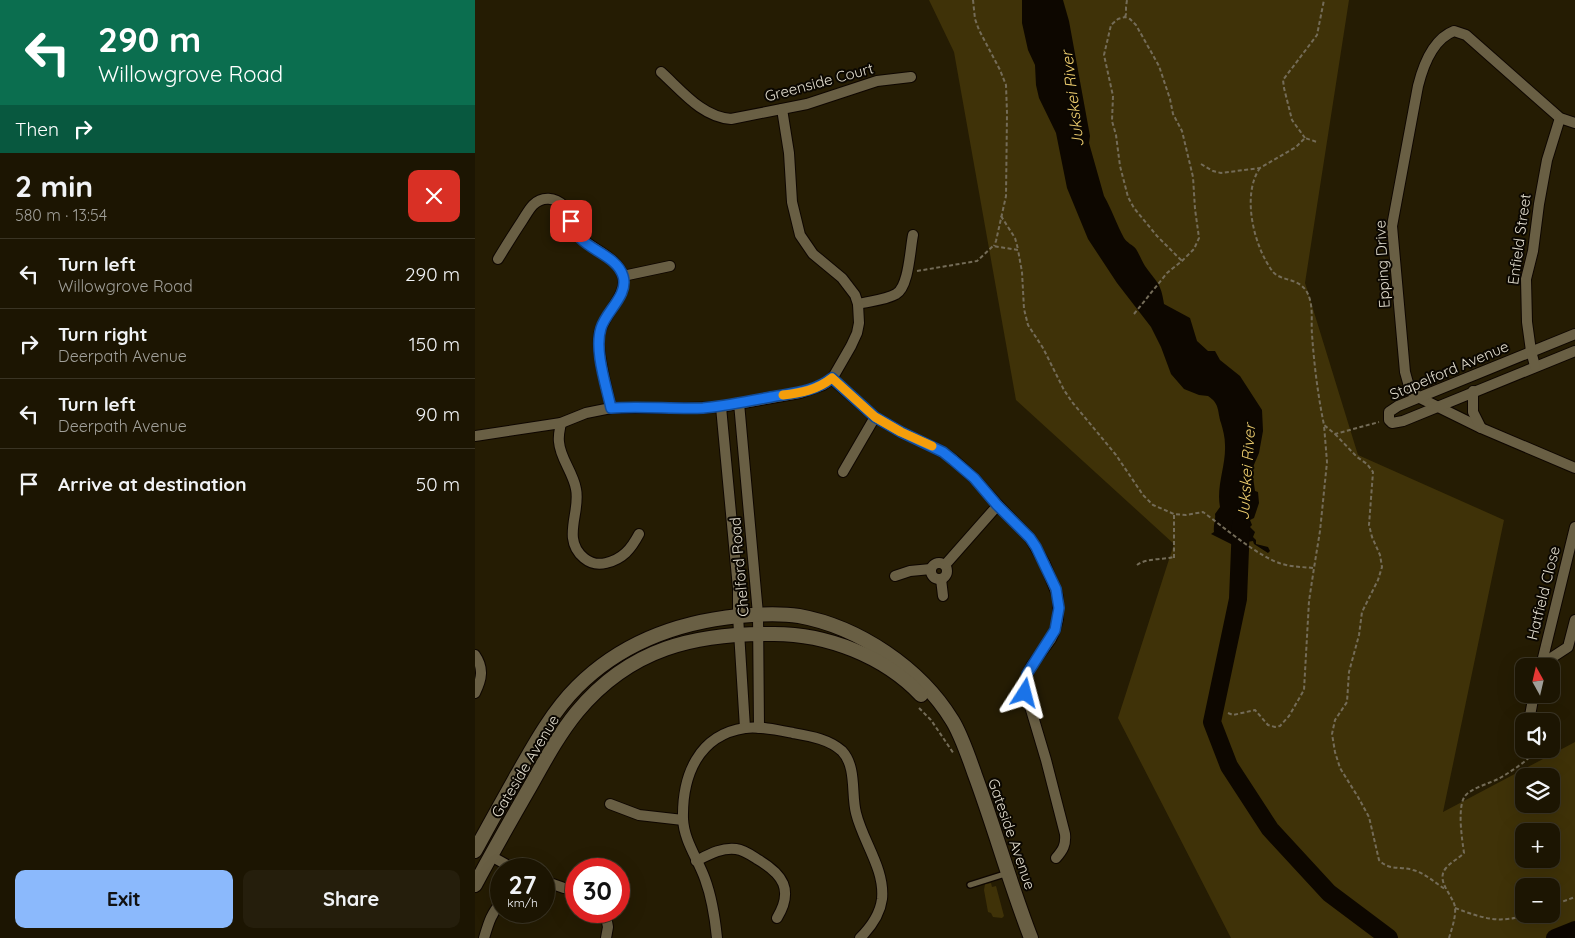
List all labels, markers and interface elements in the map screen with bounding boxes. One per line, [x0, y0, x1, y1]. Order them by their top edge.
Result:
text: 290 m [98, 17, 201, 61]
icon: left [15, 20, 80, 85]
water label: Jukskei River [1056, 48, 1088, 148]
street label: Greenside Court [763, 58, 875, 106]
text: Willowgrove Road [98, 60, 283, 88]
icon: right [69, 115, 97, 143]
text: Then [15, 117, 59, 141]
text: 2 min [15, 167, 93, 205]
button: close [408, 170, 460, 222]
street label: Enfield Street [1503, 192, 1535, 286]
pin [550, 200, 592, 242]
text: 580 m · 13:54 [15, 205, 107, 225]
icon: arrive [557, 207, 585, 235]
street label: Epping Drive [1370, 219, 1394, 309]
text: Turn left [58, 252, 136, 276]
icon: left [15, 260, 43, 288]
text: 290 m [405, 262, 460, 286]
text: Willowgrove Road [58, 276, 193, 296]
text: Turn right [58, 322, 147, 346]
icon: right [15, 330, 43, 358]
text: 150 m [409, 332, 460, 356]
street label: Stapelford Avenue [1387, 336, 1511, 404]
text: Deerpath Avenue [58, 346, 187, 366]
text: Turn left [58, 392, 136, 416]
icon: left [15, 400, 43, 428]
text: 90 m [416, 402, 460, 426]
text: Deerpath Avenue [58, 416, 187, 436]
water label: Jukskei River [1233, 421, 1259, 521]
icon: arrive [15, 470, 43, 498]
text: Arrive at destination [58, 472, 247, 496]
text: 50 m [416, 472, 460, 496]
street label: Chelford Road [725, 516, 753, 618]
street label: Hatfield Close [1522, 544, 1564, 642]
north arrow [1515, 658, 1560, 702]
map controls [1515, 658, 1560, 923]
position arrow [998, 666, 1050, 718]
street label: Gateside Avenue [487, 711, 563, 821]
button: sound [1515, 713, 1560, 758]
button: layers [1515, 768, 1560, 813]
street label: Gateside Avenue [984, 776, 1040, 892]
button: + [1515, 823, 1560, 868]
speed limit sign: 30 [565, 858, 630, 923]
text: 27 [509, 869, 536, 900]
button: Exit [15, 870, 233, 928]
button: Share [243, 870, 460, 928]
button: − [1515, 878, 1560, 923]
text: km/h [507, 895, 538, 910]

